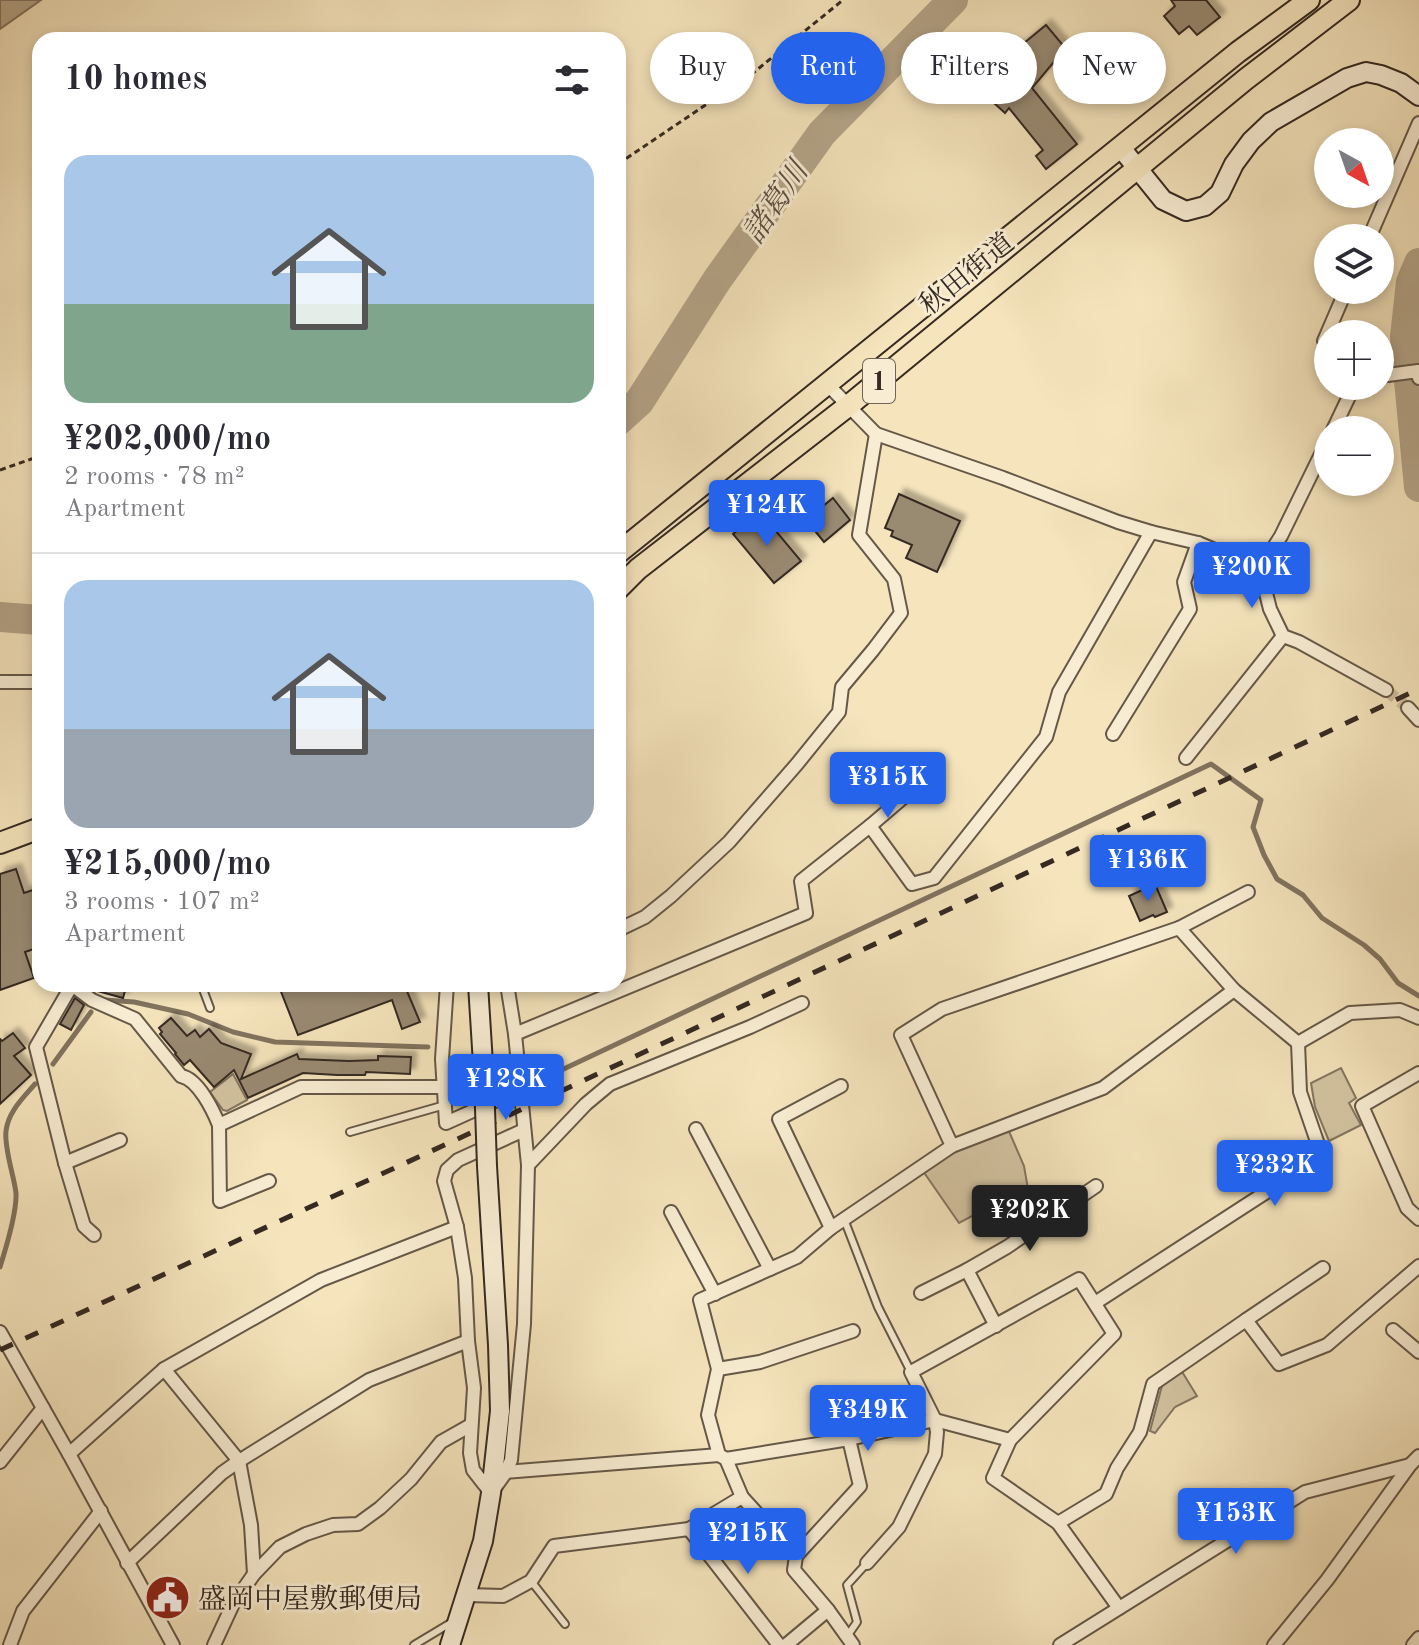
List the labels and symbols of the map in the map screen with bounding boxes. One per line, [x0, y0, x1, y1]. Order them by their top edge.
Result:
north arrow [1314, 128, 1394, 208]
water label: 諸葛川 [737, 153, 816, 249]
street label: 秋田街道 [914, 227, 1020, 321]
road number: 1 [863, 359, 895, 403]
pin: ¥124K [711, 480, 823, 548]
pin: ¥200K [1196, 542, 1308, 610]
pin: ¥315K [832, 752, 944, 820]
pin: ¥136K [1092, 835, 1204, 903]
pin: ¥128K [450, 1054, 562, 1122]
pin: ¥232K [1219, 1140, 1331, 1208]
pin: ¥202K [974, 1185, 1086, 1253]
pin: ¥349K [812, 1385, 924, 1453]
pin: ¥153K [1180, 1488, 1292, 1556]
pin: ¥215K [692, 1508, 804, 1576]
public building icon: 盛岡中屋敷郵便局 [143, 1574, 191, 1622]
place label: 盛岡中屋敷郵便局 [198, 1584, 422, 1615]

